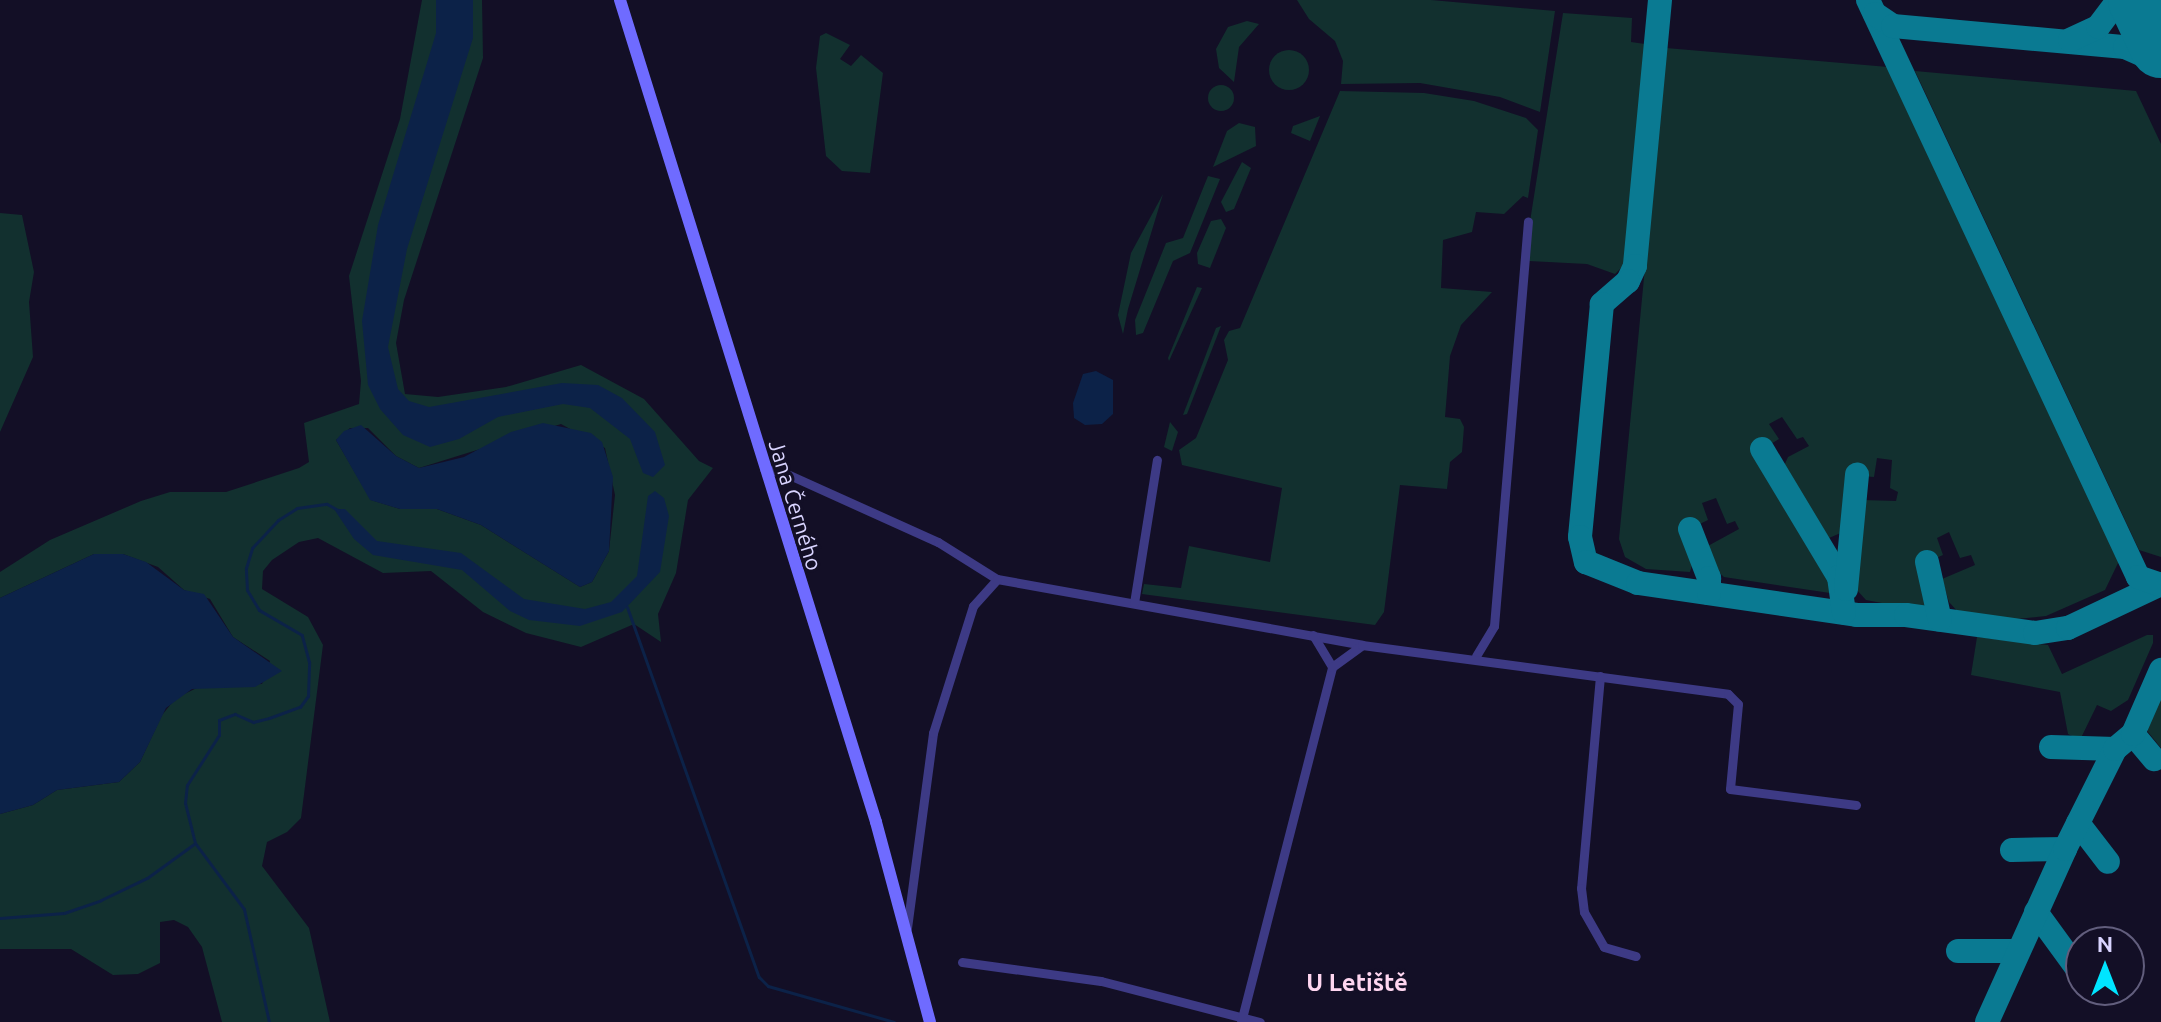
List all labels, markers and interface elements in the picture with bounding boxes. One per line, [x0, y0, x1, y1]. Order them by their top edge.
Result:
street label: Jana Černého [764, 437, 828, 573]
north arrow [2065, 926, 2145, 1006]
text: N [2097, 931, 2113, 956]
district label: U Letiště [1306, 969, 1408, 997]

